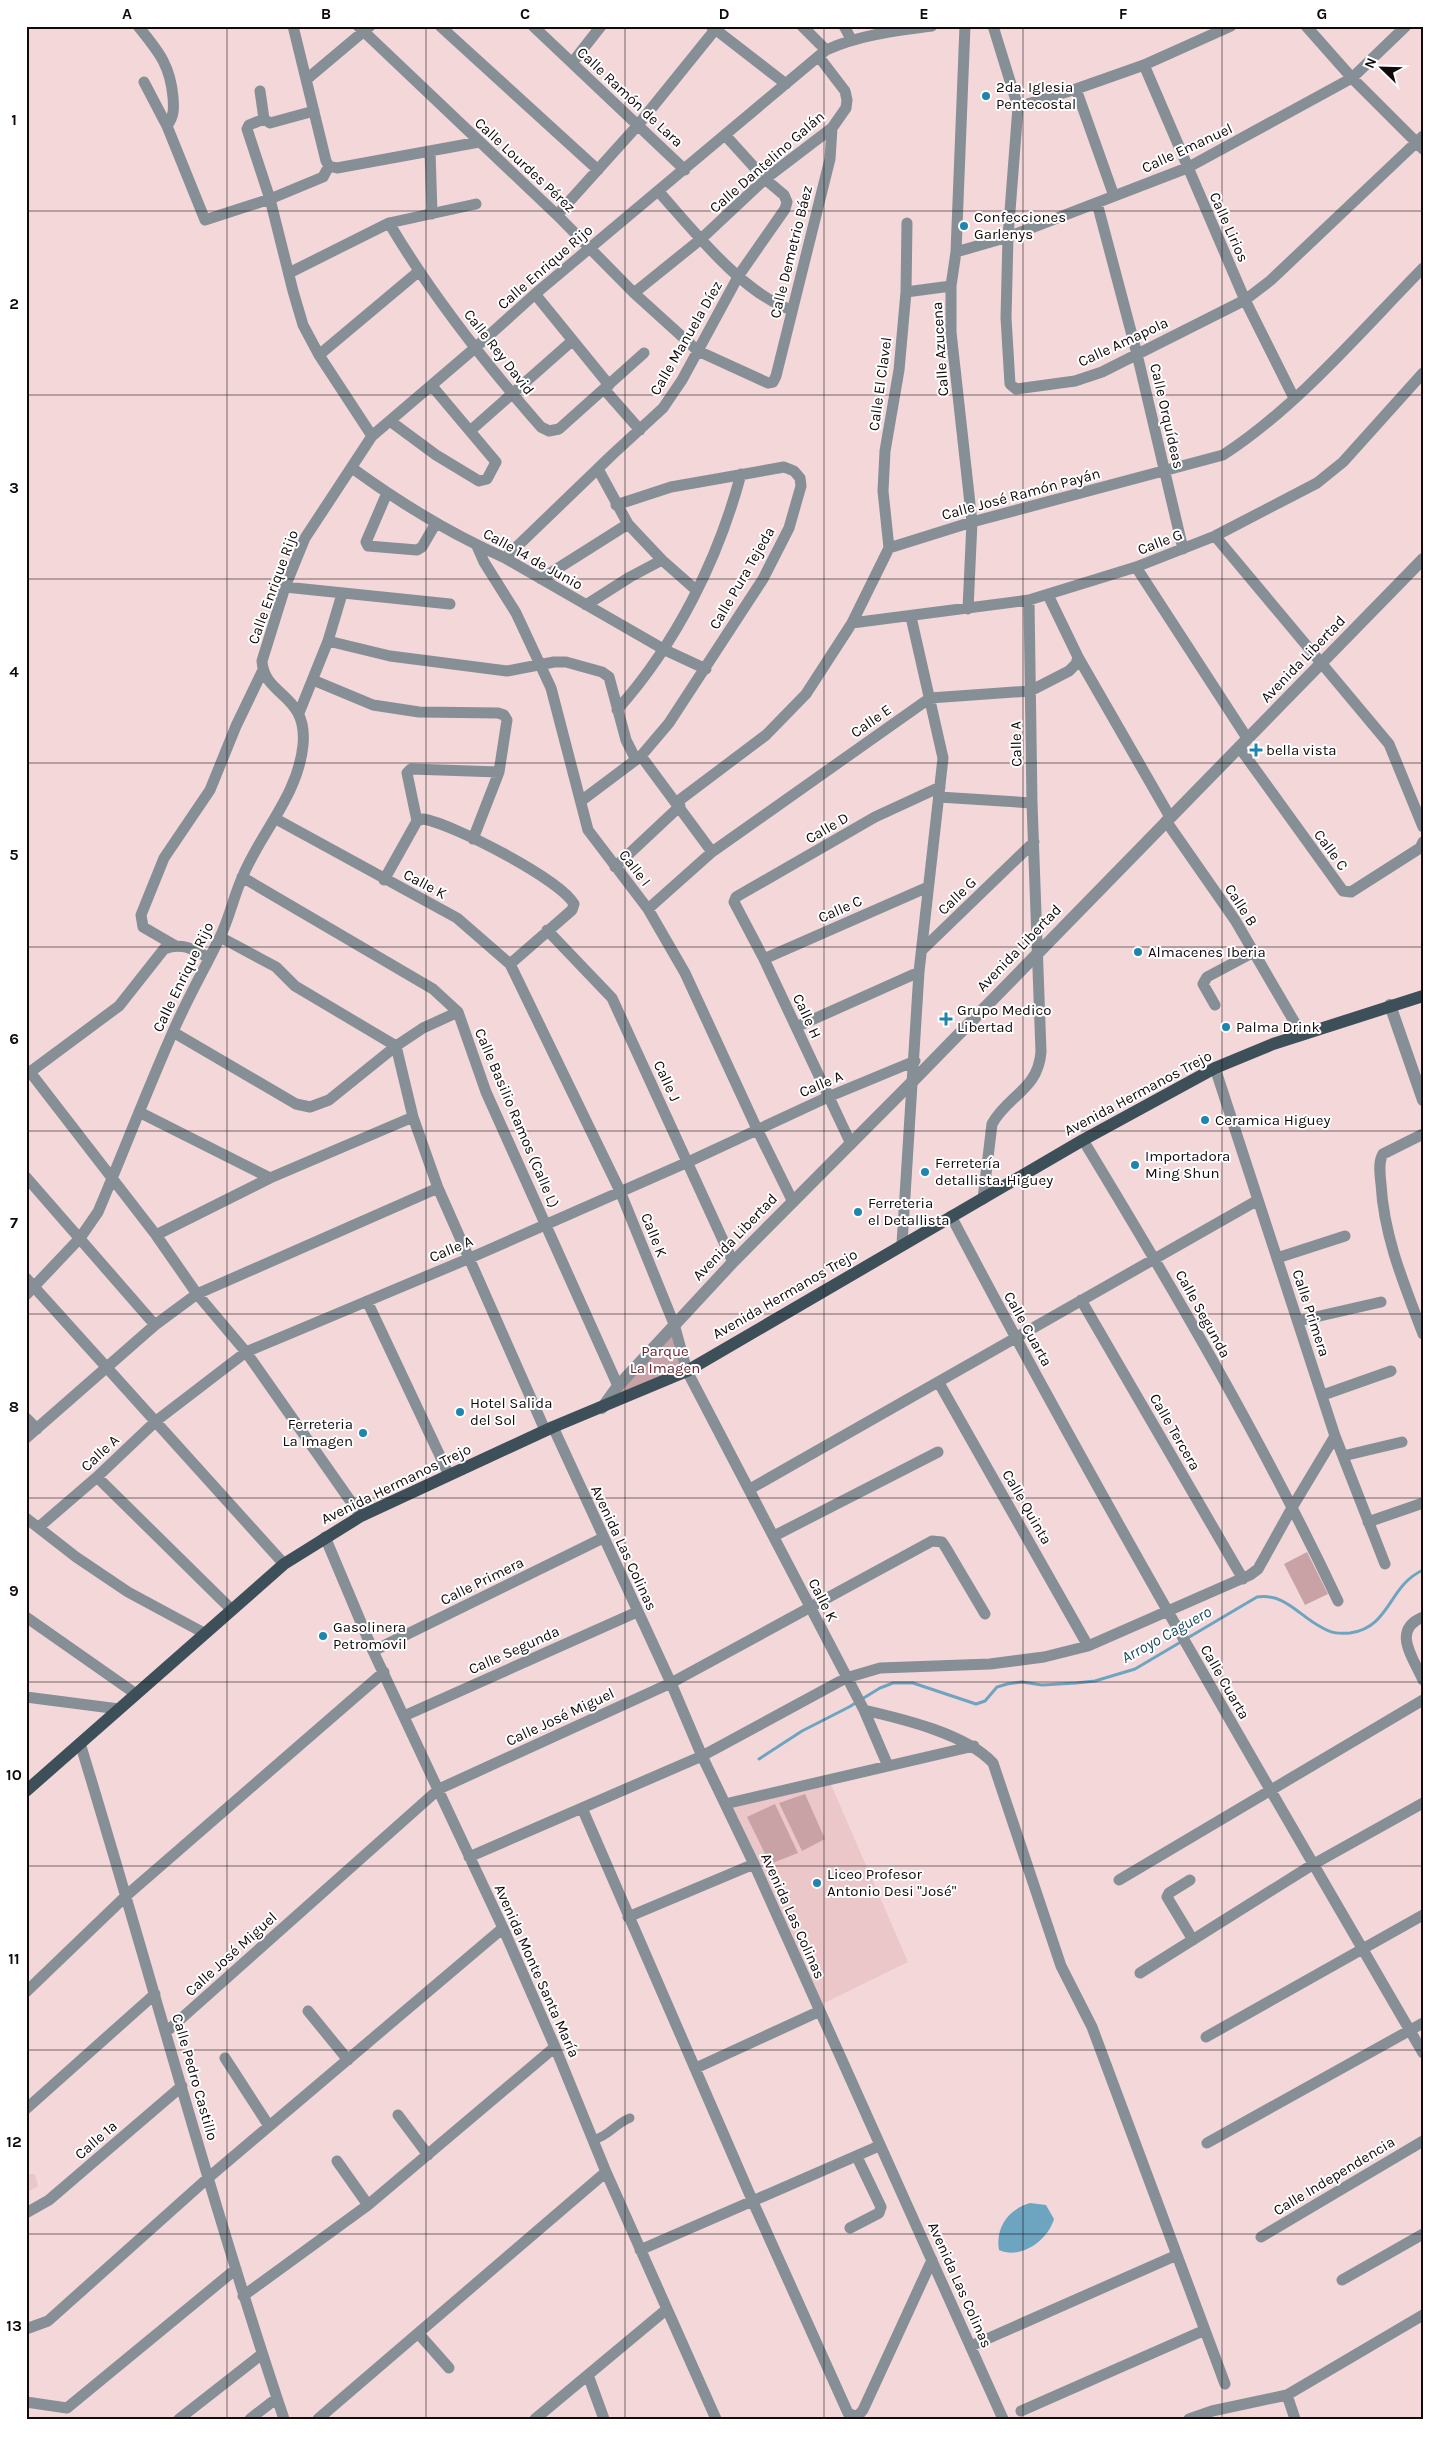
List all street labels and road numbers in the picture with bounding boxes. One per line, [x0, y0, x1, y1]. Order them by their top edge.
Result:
street label: Calle Ramón de Lara [573, 43, 687, 151]
street label: Calle Dantelino Galán [706, 107, 828, 217]
street label: Calle Lourdes Pérez [471, 114, 579, 216]
street label: Calle Emanuel [1139, 119, 1235, 177]
street label: Calle Demetrio Báez [766, 184, 816, 320]
street label: Calle Lirios [1206, 189, 1252, 265]
street label: Calle Enrique Rijo [494, 221, 596, 313]
street label: Calle Manuela Díez [646, 278, 726, 398]
street label: Calle Azucena [928, 301, 952, 397]
street label: Calle Rey David [460, 306, 538, 398]
street label: Calle Amapola [1075, 313, 1171, 371]
street label: Calle El Clavel [865, 336, 895, 432]
street label: Calle Orquídeas [1146, 362, 1188, 470]
street label: Calle José Ramón Payán [940, 464, 1102, 524]
street label: Calle 14 de Junio [480, 524, 586, 594]
street label: Calle Pura Tejeda [705, 524, 779, 632]
street label: Calle G [1135, 525, 1185, 559]
street label: Calle Enrique Rijo [244, 527, 302, 647]
street label: Avenida Libertad [1257, 612, 1349, 706]
street label: Calle E [847, 701, 895, 741]
street label: Calle A [1007, 721, 1025, 767]
street label: Calle D [802, 808, 852, 848]
street label: Calle C [1310, 826, 1352, 874]
street label: Calle I [615, 846, 655, 890]
street label: Calle K [400, 865, 450, 903]
street label: Calle G [934, 873, 980, 919]
street label: Calle B [1221, 881, 1261, 929]
street label: Calle C [815, 891, 865, 927]
street label: Avenida Libertad [973, 901, 1065, 995]
street label: Calle Enrique Rijo [149, 919, 217, 1035]
street label: Calle H [789, 991, 825, 1041]
street label: Calle Basilio Ramos (Calle L) [471, 1025, 563, 1211]
street label: Avenida Hermanos Trejo [1061, 1046, 1215, 1140]
street label: Calle J [650, 1058, 684, 1104]
street label: Calle A [796, 1067, 846, 1101]
street label: Avenida Libertad [689, 1190, 781, 1284]
street label: Calle K [637, 1210, 671, 1260]
street label: Calle A [426, 1232, 476, 1266]
street label: Avenida Hermanos Trejo [709, 1245, 861, 1343]
street label: Calle Segunda [1171, 1267, 1235, 1361]
street label: Calle Primera [1288, 1267, 1334, 1359]
street label: Calle Cuarta [1000, 1288, 1056, 1370]
street label: Calle Tercera [1146, 1390, 1204, 1474]
street label: Calle A [77, 1431, 123, 1475]
street label: Avenida Hermanos Trejo [318, 1440, 474, 1528]
street label: Calle Quinta [998, 1466, 1056, 1548]
street label: Avenida Las Colinas [587, 1483, 661, 1613]
street label: Calle Primera [437, 1553, 527, 1609]
street label: Calle K [804, 1575, 842, 1625]
street label: Calle Segunda [466, 1622, 562, 1678]
street label: Calle Cuarta [1196, 1642, 1254, 1722]
street label: Calle José Miguel [503, 1684, 617, 1750]
street label: Avenida Las Colinas [757, 1850, 829, 1982]
street label: Avenida Monte Santa María [491, 1882, 583, 2060]
street label: Calle José Miguel [181, 1908, 281, 2000]
street label: Calle Pedro Castillo [168, 2011, 222, 2143]
street label: Calle 1a [71, 2117, 121, 2163]
street label: Calle Independencia [1270, 2133, 1398, 2219]
street label: Avenida Las Colinas [924, 2219, 996, 2351]

